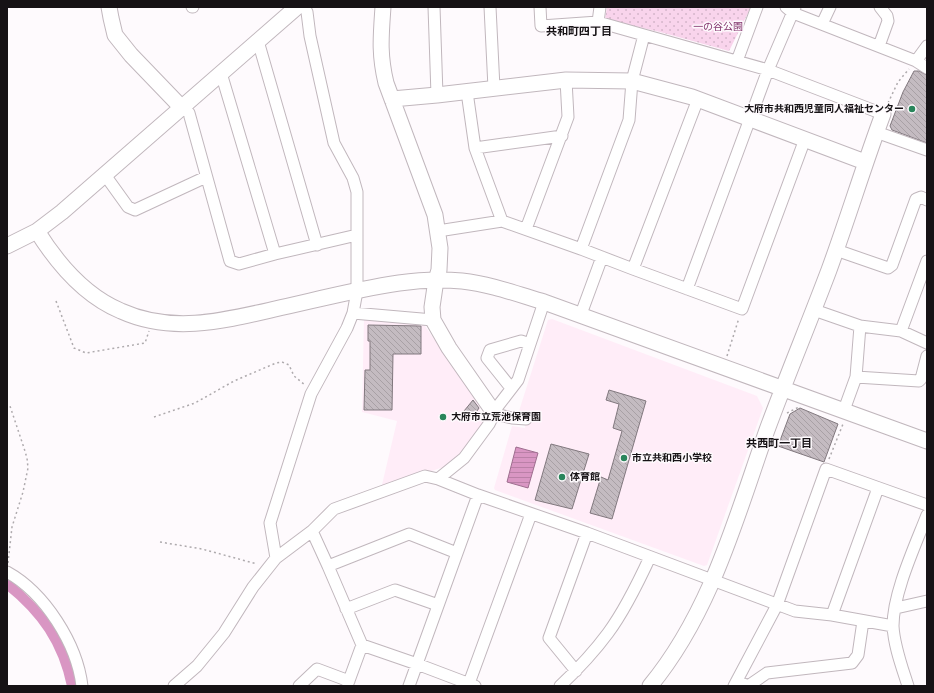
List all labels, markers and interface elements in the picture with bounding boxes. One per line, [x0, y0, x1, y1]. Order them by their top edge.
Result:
park label: 一の谷公園 [693, 21, 743, 34]
district label: 共和町四丁目 [546, 25, 612, 39]
place label: 大府市共和西児童同人福祉センター [744, 103, 904, 116]
marker: 大府市共和西児童同人福祉センター [907, 104, 917, 114]
place label: 大府市立荒池保育園 [451, 411, 541, 424]
marker: 大府市立荒池保育園 [438, 412, 448, 422]
district label: 共西町一丁目 [746, 437, 812, 451]
place label: 市立共和西小学校 [632, 452, 712, 465]
marker: 市立共和西小学校 [619, 453, 629, 463]
place label: 体育館 [569, 471, 600, 484]
marker: 体育館 [557, 472, 567, 482]

